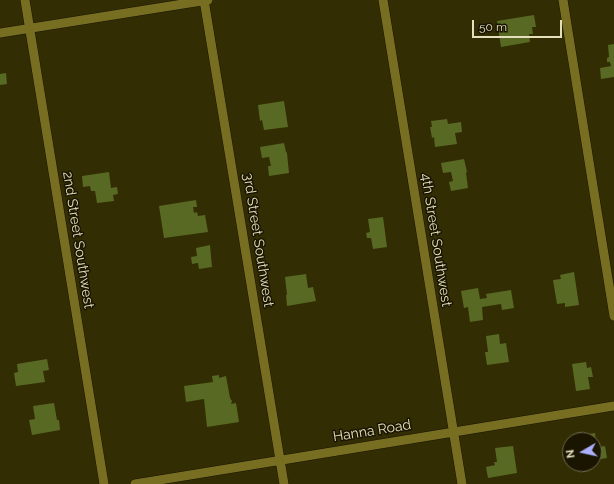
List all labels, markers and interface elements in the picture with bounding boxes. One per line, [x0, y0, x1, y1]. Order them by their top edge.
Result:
scale bar [474, 12, 564, 38]
text: 50 m [479, 20, 507, 34]
street label: 2nd Street Southwest [59, 170, 97, 310]
street label: 3rd Street Southwest [239, 172, 277, 308]
street label: 4th Street Southwest [417, 172, 455, 308]
street label: Hanna Road [332, 417, 412, 445]
north arrow [562, 432, 602, 472]
text: N [564, 449, 578, 459]

